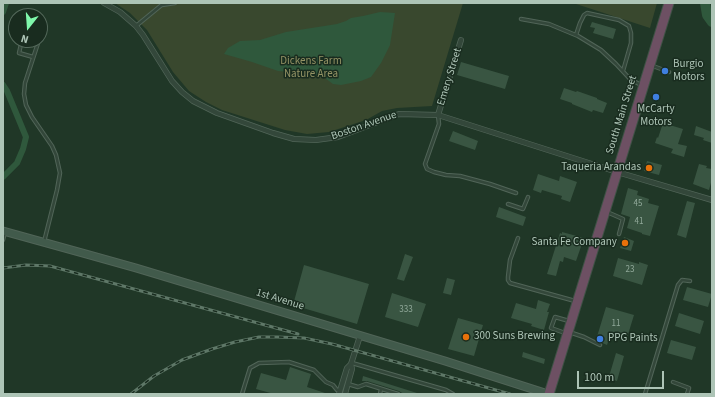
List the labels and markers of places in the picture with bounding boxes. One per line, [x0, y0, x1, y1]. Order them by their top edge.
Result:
place label: Burgio Motors [673, 58, 705, 84]
marker: Burgio Motors [660, 66, 670, 76]
marker: McCarty Motors [651, 92, 661, 102]
place label: McCarty Motors [637, 103, 675, 129]
place label: Taqueria Arandas [561, 161, 641, 175]
marker: Taqueria Arandas [644, 163, 654, 173]
place label: Santa Fe Company [531, 236, 617, 250]
marker: Santa Fe Company [620, 238, 630, 248]
place label: 300 Suns Brewing [474, 330, 555, 344]
marker: 300 Suns Brewing [461, 332, 471, 342]
place label: PPG Paints [608, 332, 658, 346]
marker: PPG Paints [595, 334, 605, 344]

